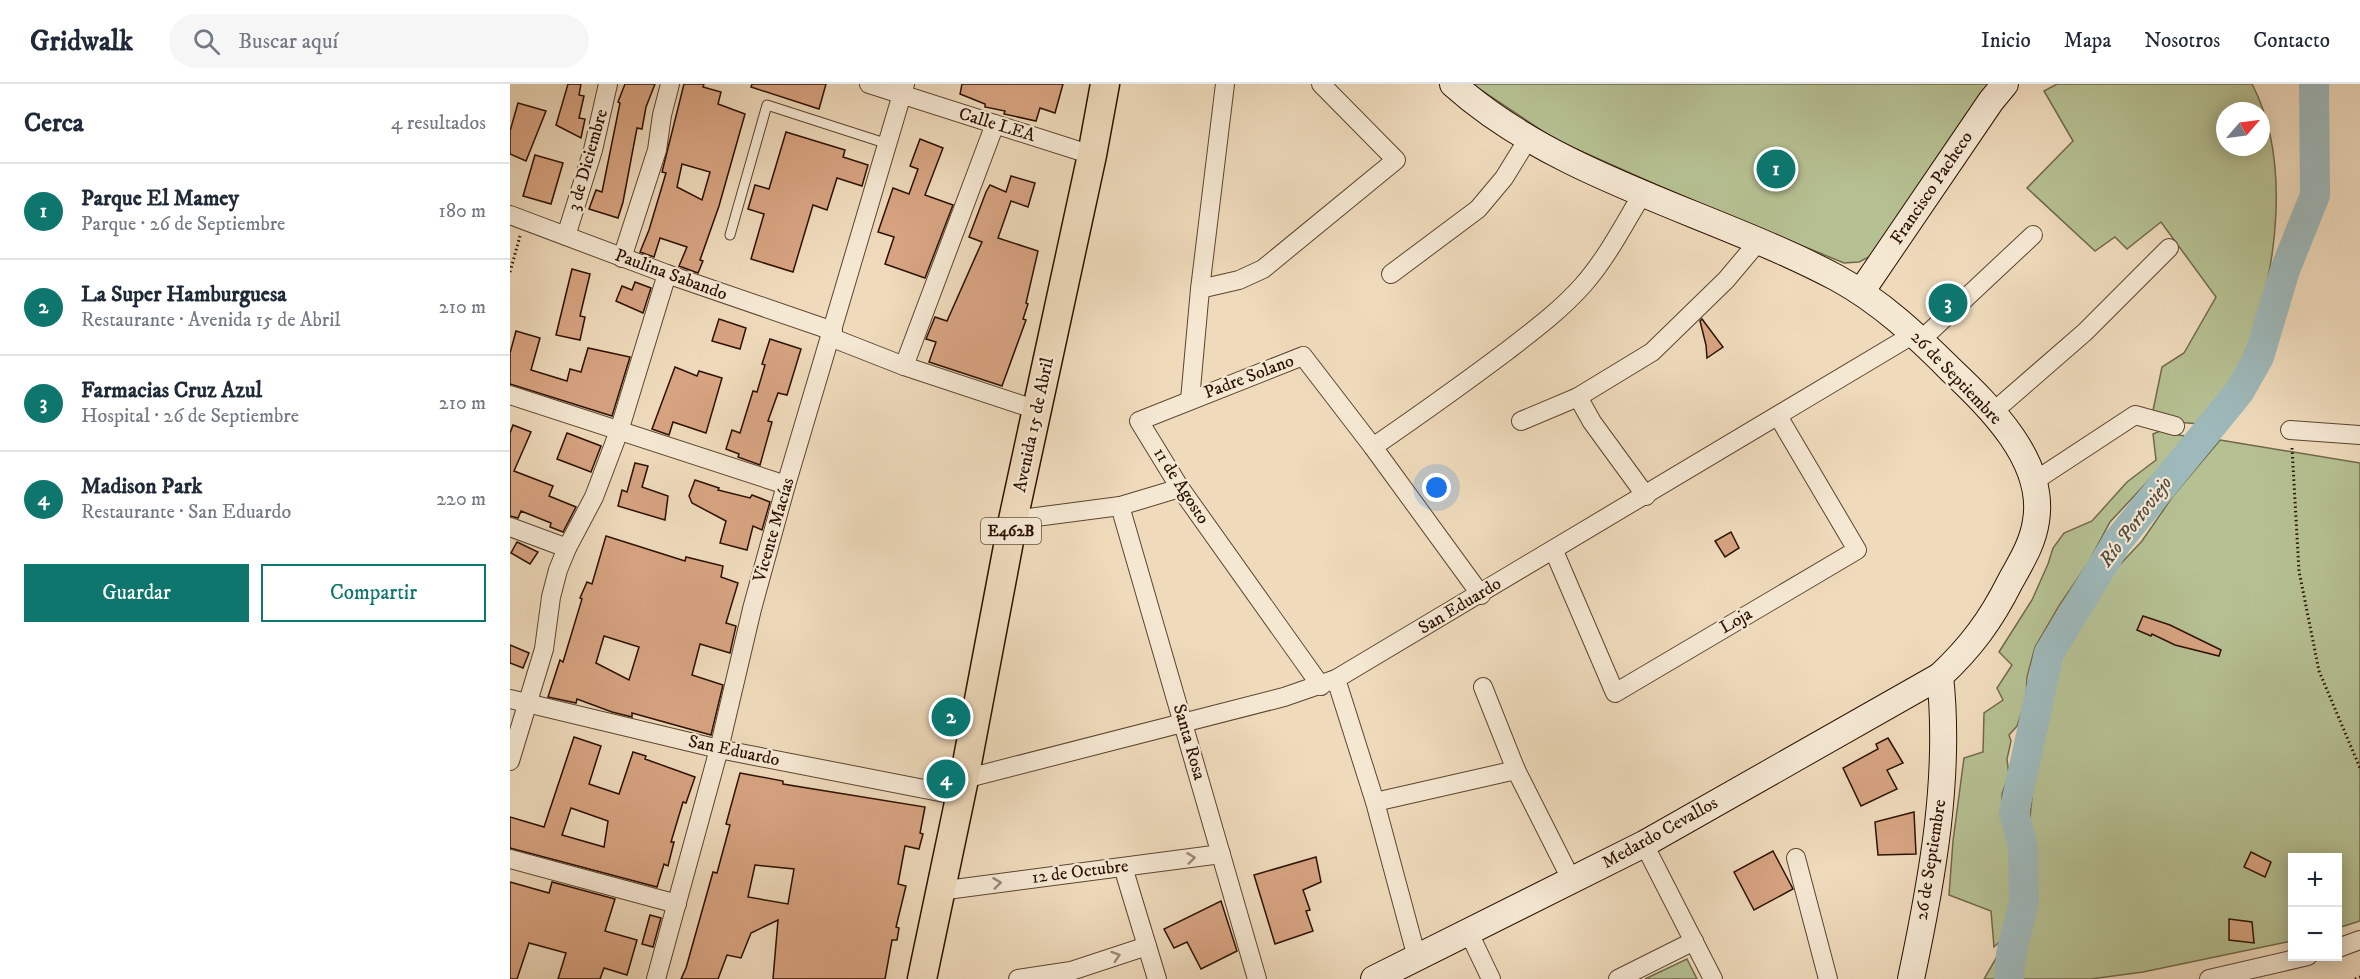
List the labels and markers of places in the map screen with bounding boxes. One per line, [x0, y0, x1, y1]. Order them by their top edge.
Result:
pin: 1 [1756, 146, 1796, 191]
pin: 3 [1928, 280, 1968, 326]
pin: 2 [932, 694, 970, 740]
pin: 4 [926, 756, 966, 802]

